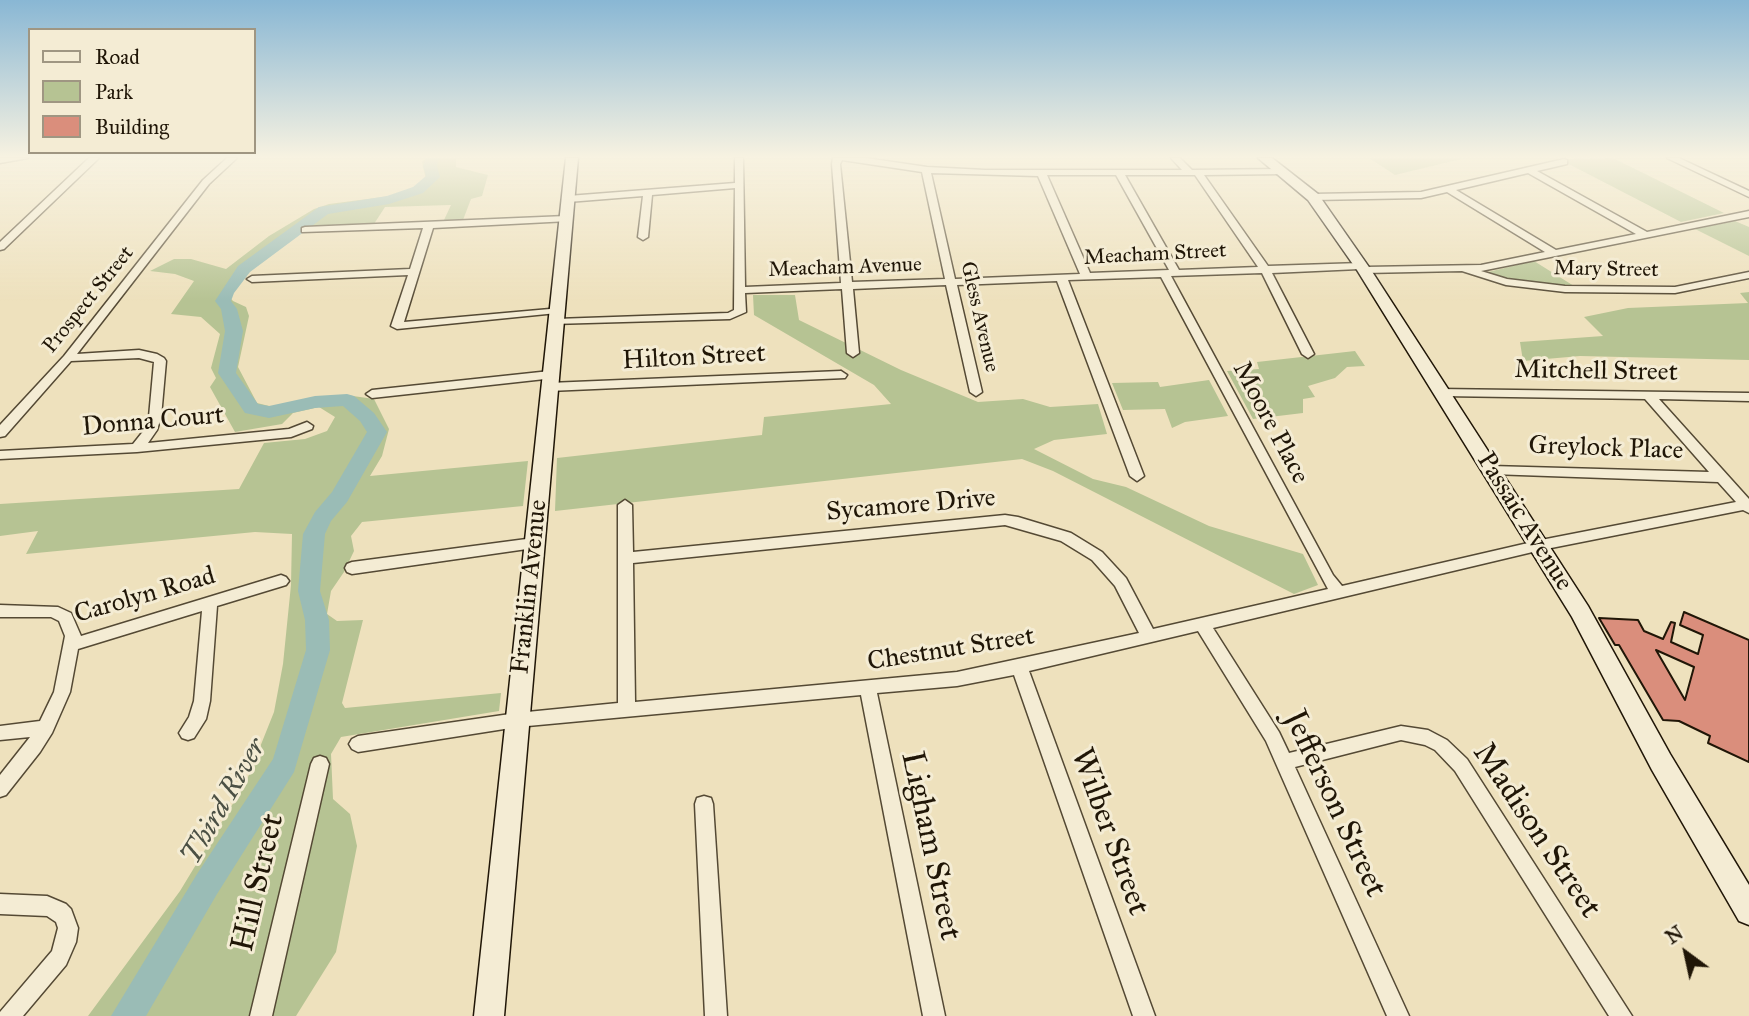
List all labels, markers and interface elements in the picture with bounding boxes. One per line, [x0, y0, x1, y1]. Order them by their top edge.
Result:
legend [28, 28, 256, 154]
text: Road [95, 44, 140, 70]
text: Park [95, 79, 133, 105]
text: Building [95, 114, 169, 140]
street label: Meacham Street [1083, 239, 1227, 271]
street label: Prospect Street [38, 241, 140, 359]
street label: Meacham Avenue [768, 253, 922, 283]
street label: Mary Street [1553, 256, 1659, 284]
street label: Gless Avenue [954, 259, 1004, 375]
street label: Hilton Street [622, 339, 766, 377]
street label: Mitchell Street [1514, 355, 1678, 389]
street label: Moore Place [1225, 357, 1315, 489]
street label: Donna Court [81, 400, 225, 444]
street label: Greylock Place [1528, 431, 1684, 467]
street label: Passaic Avenue [1469, 447, 1579, 597]
street label: Sycamore Drive [825, 483, 997, 529]
street label: Franklin Avenue [505, 498, 555, 676]
street label: Carolyn Road [71, 561, 219, 631]
street label: Chestnut Street [865, 621, 1037, 679]
street label: Jefferson Street [1274, 704, 1394, 904]
water label: Third River [176, 733, 274, 871]
street label: Madison Street [1463, 736, 1609, 926]
street label: Wilber Street [1061, 743, 1157, 921]
street label: Ligham Street [891, 748, 969, 944]
street label: Hill Street [225, 810, 293, 956]
north arrow [1651, 918, 1721, 988]
text: N [1661, 921, 1687, 949]

